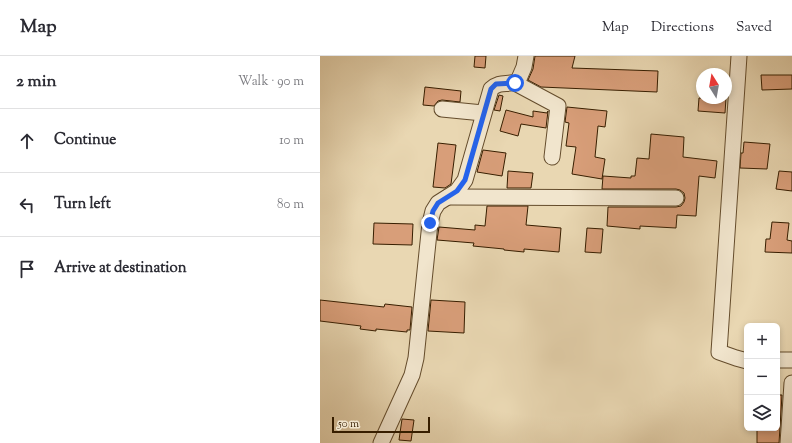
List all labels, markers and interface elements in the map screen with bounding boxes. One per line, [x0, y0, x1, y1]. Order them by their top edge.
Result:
text: Map [20, 14, 57, 41]
text: Map [602, 18, 629, 38]
text: Directions [651, 18, 714, 38]
text: Saved [736, 18, 772, 38]
north arrow [696, 68, 732, 104]
text: 2 min [16, 70, 57, 94]
text: Walk · 90 m [238, 73, 304, 91]
route start [506, 74, 524, 92]
icon: ahead [16, 130, 38, 152]
text: Continue [54, 130, 116, 151]
text: 10 m [279, 132, 304, 150]
icon: left [16, 194, 38, 216]
text: Turn left [54, 194, 111, 215]
text: 80 m [277, 196, 304, 214]
route end [421, 214, 439, 232]
icon: arrive [16, 258, 38, 280]
text: Arrive at destination [54, 258, 187, 279]
map controls [744, 323, 780, 431]
button: + [744, 323, 780, 359]
button: − [744, 359, 780, 395]
button: layers [744, 395, 780, 431]
scale bar [332, 415, 430, 434]
text: 50 m [338, 416, 359, 432]

